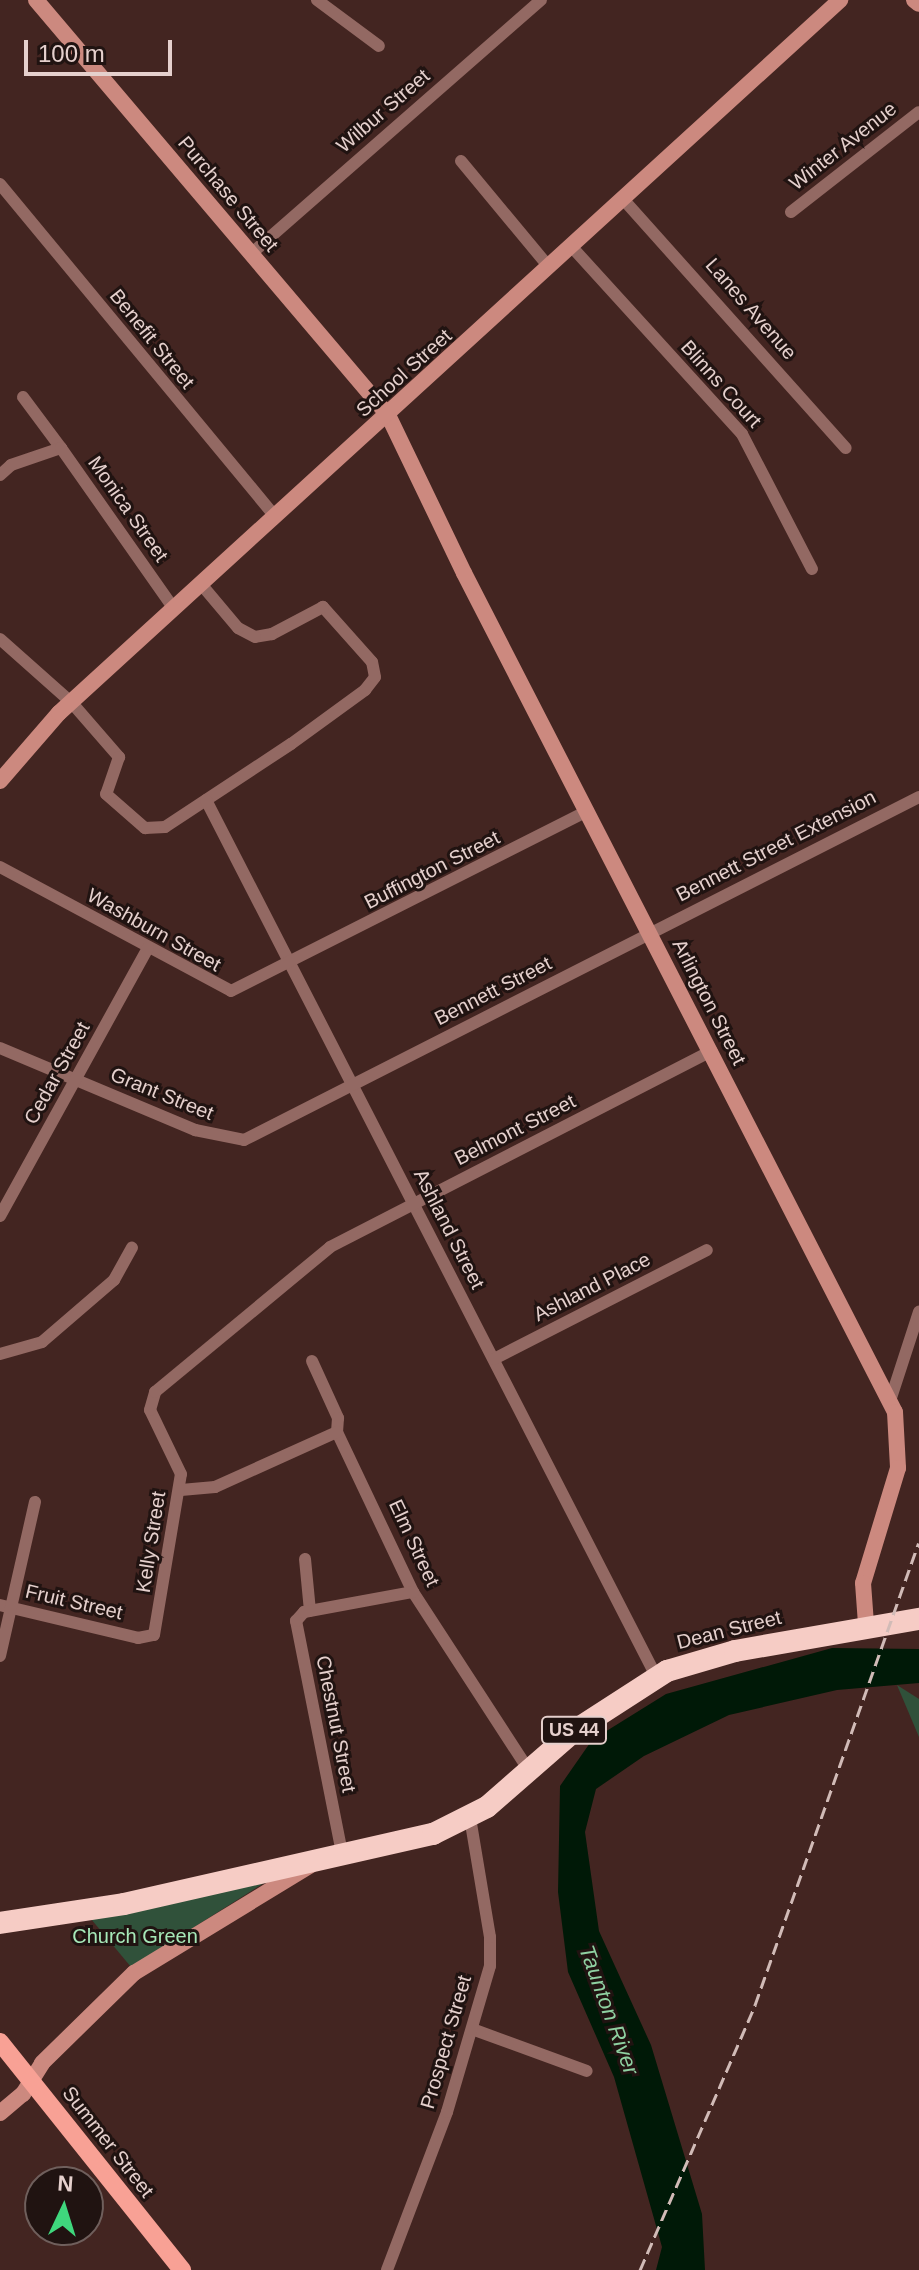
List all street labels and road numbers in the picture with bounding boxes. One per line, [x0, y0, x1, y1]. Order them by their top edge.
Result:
street label: Wilbur Street [332, 64, 434, 158]
street label: Winter Avenue [784, 96, 902, 196]
street label: Purchase Street [173, 131, 283, 257]
street label: Lanes Avenue [700, 253, 802, 365]
street label: Benefit Street [105, 284, 199, 394]
street label: School Street [351, 324, 457, 422]
street label: Blinns Court [676, 335, 766, 433]
street label: Monica Street [83, 452, 173, 566]
street label: Bennett Street Extension [672, 785, 880, 907]
street label: Buffington Street [360, 826, 504, 914]
street label: Washburn Street [83, 883, 225, 977]
street label: Arlington Street [667, 935, 751, 1069]
street label: Bennett Street [431, 951, 555, 1031]
street label: Cedar Street [19, 1018, 95, 1128]
street label: Grant Street [107, 1062, 217, 1126]
street label: Belmont Street [451, 1089, 579, 1171]
street label: Ashland Street [409, 1165, 489, 1293]
street label: Ashland Place [530, 1247, 654, 1327]
street label: Kelly Street [131, 1490, 171, 1594]
street label: Elm Street [383, 1496, 445, 1590]
street label: Fruit Street [23, 1579, 125, 1625]
street label: Dean Street [674, 1605, 784, 1655]
street label: Chestnut Street [311, 1654, 361, 1794]
road number: US 44 [540, 1716, 608, 1744]
street label: Prospect Street [415, 1972, 477, 2112]
street label: Summer Street [57, 2082, 159, 2202]

